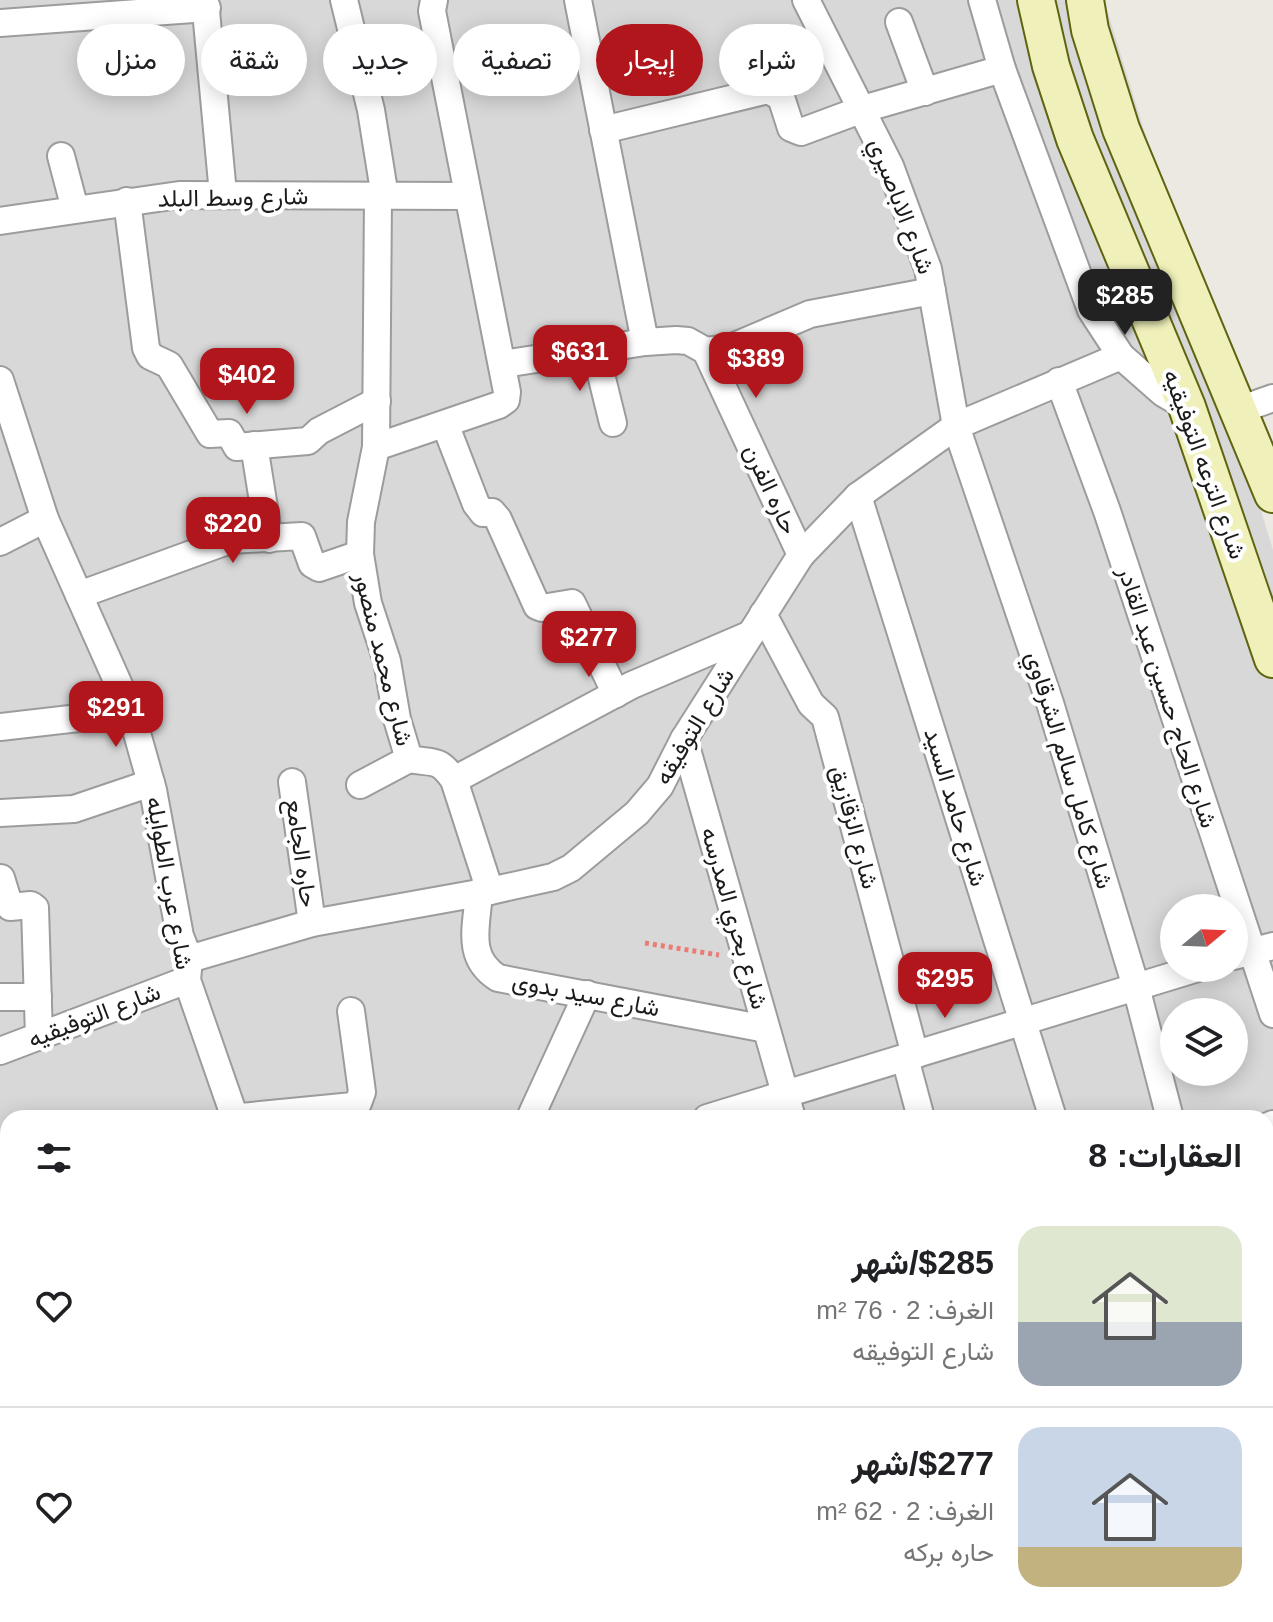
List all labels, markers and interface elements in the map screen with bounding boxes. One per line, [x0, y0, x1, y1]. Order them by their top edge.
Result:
chip: منزل [77, 24, 185, 96]
chip: شقة [201, 24, 307, 96]
chip: جديد [323, 24, 437, 96]
chip: تصفية [453, 24, 580, 96]
chip: إيجار [596, 24, 703, 96]
chip: شراء [719, 24, 824, 96]
street label: شارع الاباصيري [858, 134, 940, 280]
street label: شارع وسط البلد [157, 182, 309, 215]
pin: $285 [1078, 269, 1172, 337]
text: $285 [1096, 280, 1154, 310]
pin: $631 [533, 325, 627, 393]
pin: $389 [709, 332, 803, 400]
text: $631 [551, 336, 609, 366]
text: $389 [727, 343, 785, 373]
pin: $402 [200, 348, 294, 416]
text: $402 [218, 359, 276, 389]
street label: شارع الترعه التوفيقيه [1155, 366, 1252, 563]
street label: حاره الفرن [737, 440, 803, 539]
pin: $220 [186, 497, 280, 565]
text: $220 [204, 508, 262, 538]
street label: شارع الحاج حسين عبد القادر [1110, 562, 1223, 832]
street label: شارع محمد منصور [346, 569, 419, 749]
pin: $277 [542, 611, 636, 679]
text: $277 [560, 622, 618, 652]
street label: شارع كامل سالم الشرقاوي [1015, 648, 1119, 894]
street label: شارع التوفيقه [649, 663, 742, 791]
pin: $291 [69, 681, 163, 749]
text: $291 [87, 692, 145, 722]
street label: شارع حامد السيد [916, 725, 993, 890]
street label: شارع الزقازيق [823, 762, 884, 892]
street label: شارع عرب الطوايله [139, 794, 198, 972]
street label: حاره الجامع [277, 797, 323, 909]
street label: شارع بحري المدرسه [690, 824, 774, 1014]
north arrow [1160, 894, 1248, 982]
map controls [1160, 894, 1248, 1086]
pin: $295 [898, 952, 992, 1020]
text: $295 [916, 963, 974, 993]
street label: شارع سيد بدوى [510, 966, 662, 1024]
street label: شارع التوفيقيه [24, 977, 165, 1055]
button: layers [1160, 998, 1248, 1086]
icon: filters [32, 1136, 76, 1180]
text: العقارات: 8 [1088, 1136, 1242, 1174]
text: $285/شهر [851, 1243, 994, 1281]
icon: home [1082, 1258, 1178, 1354]
icon: heart [32, 1284, 76, 1328]
text: الغرف: 2 · 76 m² [816, 1295, 994, 1325]
text: شارع التوفيقه [852, 1336, 994, 1366]
text: $277/شهر [851, 1444, 994, 1482]
icon: home [1082, 1459, 1178, 1555]
icon: heart [32, 1485, 76, 1529]
text: الغرف: 2 · 62 m² [816, 1496, 994, 1526]
text: حاره بركه [903, 1537, 994, 1567]

